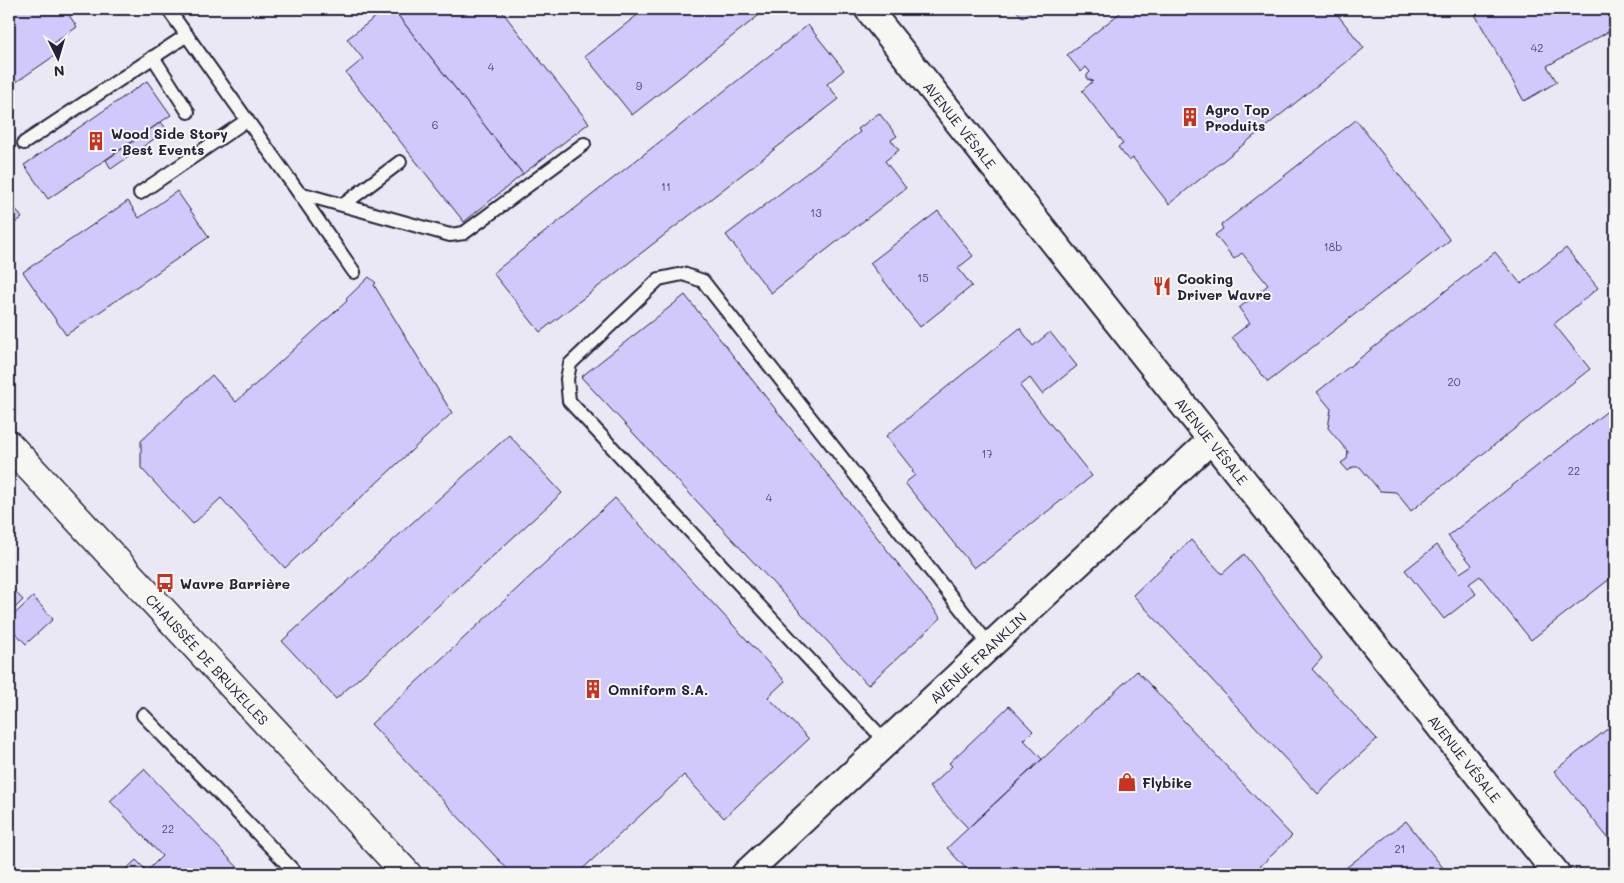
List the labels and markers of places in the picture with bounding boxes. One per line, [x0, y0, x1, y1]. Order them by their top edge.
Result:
place label: Agro Top Produits [1205, 100, 1270, 135]
building icon: Agro Top Produits [1179, 106, 1201, 128]
place label: Wood Side Story - Best Events [111, 124, 228, 159]
building icon: Wood Side Story - Best Events [85, 130, 107, 152]
place label: Cooking Driver Wavre [1177, 269, 1271, 304]
restaurant icon: Cooking Driver Wavre [1151, 275, 1173, 297]
bus stop icon: Wavre Barrière [154, 572, 176, 594]
place label: Wavre Barrière [180, 574, 290, 593]
building icon: Omniform S.A. [582, 678, 604, 700]
place label: Omniform S.A. [608, 680, 708, 699]
shop icon: Flybike [1116, 771, 1138, 793]
place label: Flybike [1142, 773, 1192, 792]

